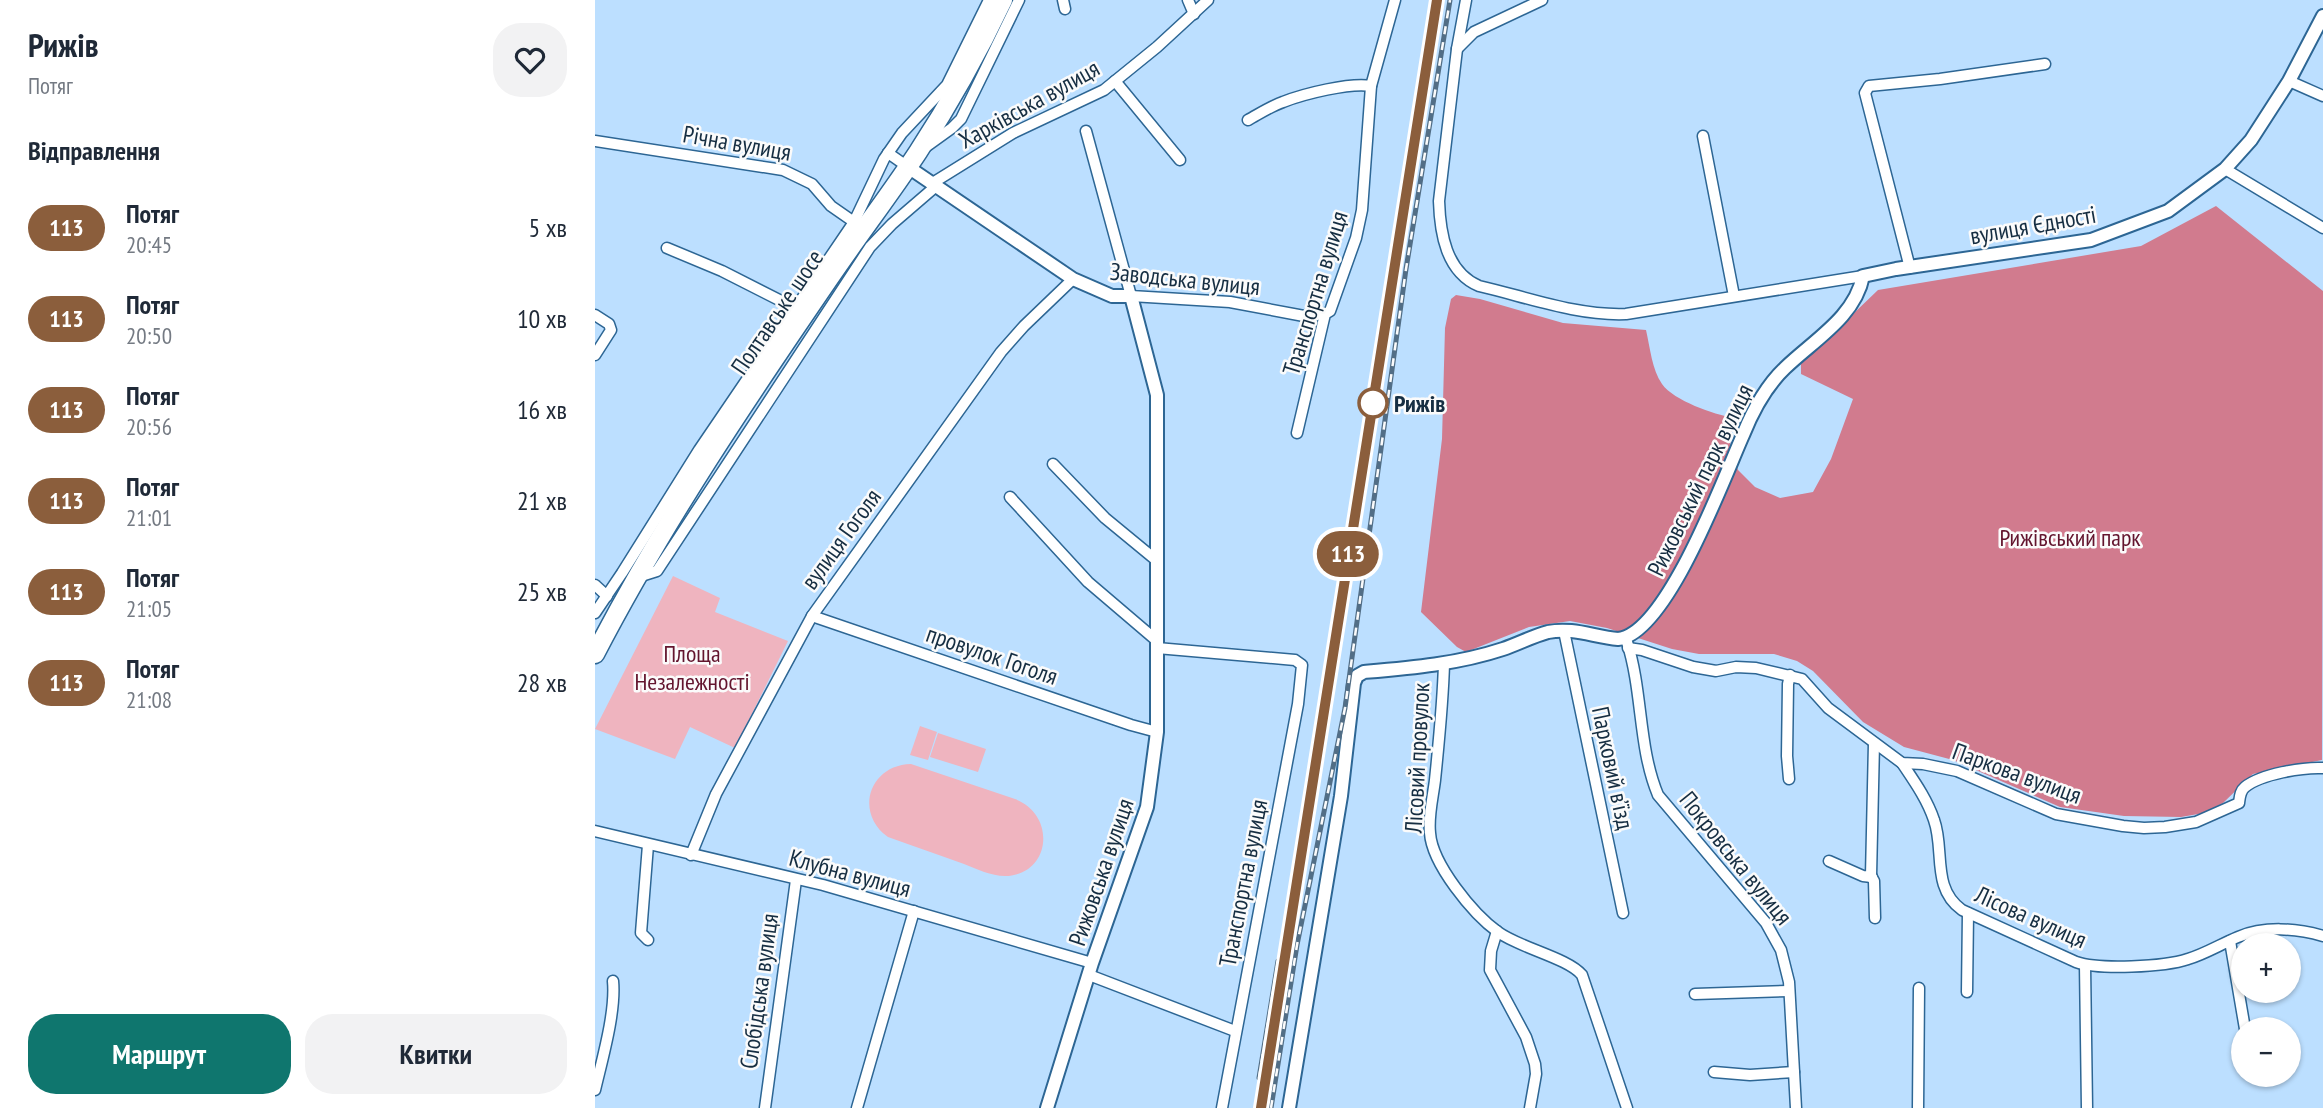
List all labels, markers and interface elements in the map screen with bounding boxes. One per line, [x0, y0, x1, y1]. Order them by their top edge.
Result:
text: Рижів [28, 23, 99, 66]
button: heart [493, 23, 567, 97]
street label: Харківська вулиця [953, 53, 1105, 155]
text: Потяг [28, 71, 73, 100]
street label: Річна вулиця [681, 118, 793, 168]
text: Відправлення [28, 134, 160, 167]
text: Потяг [126, 197, 179, 230]
street label: вулиця Єдності [1968, 199, 2098, 251]
street label: Транспортна вулиця [1275, 207, 1355, 379]
text: 5 хв [529, 211, 567, 244]
text: 113 [49, 212, 84, 243]
text: 20:45 [126, 230, 172, 259]
street label: Полтавське шосе [724, 244, 830, 380]
street label: Заводська вулиця [1108, 256, 1262, 302]
text: Потяг [126, 288, 179, 321]
text: 10 хв [517, 302, 567, 335]
text: 113 [49, 303, 84, 334]
text: 20:50 [126, 321, 172, 350]
text: Потяг [126, 379, 179, 412]
street label: Рижовський парк вулиця [1640, 379, 1760, 581]
marker: Рижів [1358, 388, 1388, 418]
place label: Рижів [1394, 388, 1445, 419]
text: 16 хв [517, 393, 567, 426]
text: 113 [49, 394, 84, 425]
text: 20:56 [126, 412, 172, 441]
text: Потяг [126, 470, 179, 503]
street label: вулиця Гоголя [794, 483, 888, 595]
text: 21 хв [517, 484, 567, 517]
text: 113 [49, 485, 84, 516]
text: 21:01 [126, 503, 172, 532]
park label: Рижівський парк [1999, 522, 2141, 553]
line badge: 113 [1308, 531, 1388, 577]
text: 113 [1331, 538, 1365, 569]
text: Потяг [126, 561, 179, 594]
text: 25 хв [517, 575, 567, 608]
text: 113 [49, 576, 84, 607]
text: 21:05 [126, 594, 172, 623]
street label: провулок Гоголя [922, 618, 1062, 692]
park label: Площа Незалежності [634, 638, 750, 697]
text: Потяг [126, 652, 179, 685]
text: 28 хв [517, 666, 567, 699]
text: 113 [49, 667, 84, 698]
street label: Лісовий провулок [1398, 681, 1436, 835]
text: 21:08 [126, 685, 172, 714]
street label: Парковий в’їзд [1585, 704, 1641, 833]
street label: Паркова вулиця [1948, 735, 2086, 811]
street label: Покровська вулиця [1673, 785, 1799, 931]
street label: Рижовська вулиця [1061, 794, 1141, 950]
street label: Транспортна вулиця [1212, 797, 1274, 969]
street label: Клубна вулиця [786, 842, 914, 904]
street label: Лісова вулиця [1970, 878, 2092, 955]
street label: Слобідська вулиця [733, 911, 785, 1071]
map controls [2231, 933, 2301, 1087]
button: + [2231, 933, 2301, 1003]
button: Маршрут [28, 1014, 291, 1094]
button: Квитки [305, 1014, 567, 1094]
button: − [2231, 1017, 2301, 1087]

